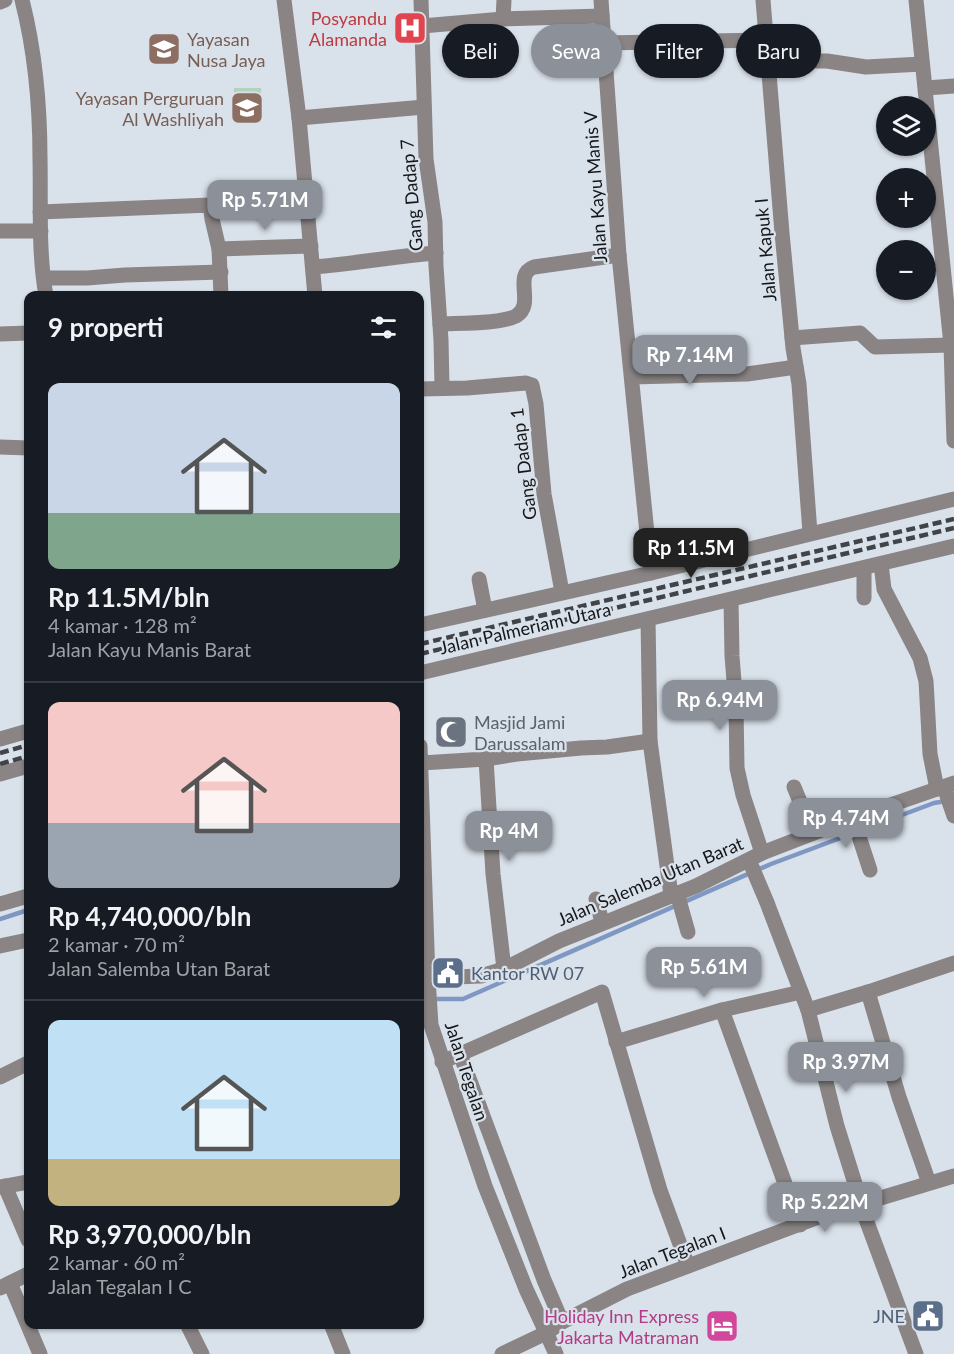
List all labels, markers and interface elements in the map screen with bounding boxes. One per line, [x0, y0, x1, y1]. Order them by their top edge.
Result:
place label: Posyandu Alamanda [309, 7, 387, 50]
hospital icon: Posyandu Alamanda [392, 10, 428, 46]
chip: Beli [442, 24, 519, 78]
chip: Sewa [531, 24, 622, 78]
chip: Filter [634, 24, 724, 78]
chip: Baru [736, 24, 821, 78]
place label: Yayasan Nusa Jaya [187, 28, 265, 71]
school or university icon: Yayasan Nusa Jaya [146, 31, 182, 67]
place label: Yayasan Perguruan Al Washliyah [75, 87, 224, 130]
school or university icon: Yayasan Perguruan Al Washliyah [229, 90, 265, 126]
map controls [876, 96, 936, 300]
button: layers [876, 96, 936, 156]
street label: Jalan Kayu Manis V [579, 109, 611, 264]
street label: Gang Dadap 7 [395, 138, 427, 252]
button: + [876, 168, 936, 228]
pin: Rp 5.71M [203, 180, 327, 231]
text: Rp 5.71M [221, 187, 309, 211]
street label: Jalan Kapuk I [750, 197, 780, 303]
button: − [876, 240, 936, 300]
text: 9 properti [48, 311, 164, 343]
icon: filters [367, 311, 400, 344]
pin: Rp 7.14M [628, 335, 752, 386]
text: Rp 7.14M [646, 342, 734, 366]
street label: Gang Dadap 1 [505, 407, 541, 521]
icon: home [170, 422, 278, 530]
pin: Rp 11.5M [629, 528, 753, 579]
text: Rp 11.5M [647, 535, 735, 559]
text: Rp 11.5M/bln [48, 581, 210, 613]
street label: Jalan Palmeriam Utara [437, 598, 613, 658]
text: 4 kamar · 128 m² [48, 613, 197, 637]
text: Jalan Kayu Manis Barat [48, 637, 251, 661]
pin: Rp 6.94M [658, 680, 782, 731]
text: Rp 6.94M [676, 687, 764, 711]
place label: Masjid Jami Darussalam [474, 711, 566, 754]
mosque icon: Masjid Jami Darussalam [433, 714, 469, 750]
icon: home [170, 741, 278, 849]
pin: Rp 4.74M [784, 798, 908, 849]
text: Rp 4.74M [802, 805, 890, 829]
pin: Rp 4M [467, 811, 551, 862]
text: Rp 4M [479, 818, 539, 842]
street label: Jalan Salemba Utan Barat [554, 832, 747, 930]
text: Rp 4,740,000/bln [48, 900, 251, 932]
text: 2 kamar · 70 m² [48, 932, 185, 956]
pin: Rp 5.61M [642, 947, 766, 998]
text: Rp 5.61M [660, 954, 748, 978]
public building icon: Kantor RW 07 [430, 955, 466, 991]
text: Jalan Salemba Utan Barat [48, 956, 270, 980]
place label: Kantor RW 07 [471, 962, 584, 984]
street label: Jalan Tegalan [441, 1019, 493, 1123]
pin: Rp 3.97M [784, 1042, 908, 1093]
text: Rp 3.97M [802, 1049, 890, 1073]
icon: home [170, 1059, 278, 1167]
pin: Rp 5.22M [763, 1182, 887, 1233]
text: Rp 5.22M [781, 1189, 869, 1213]
text: Rp 3,970,000/bln [48, 1218, 251, 1250]
street label: Jalan Tegalan I [615, 1222, 729, 1282]
text: 2 kamar · 60 m² [48, 1250, 185, 1274]
text: Jalan Tegalan I C [48, 1274, 192, 1298]
public building icon: JNE [910, 1298, 946, 1334]
place label: Holiday Inn Express Jakarta Matraman [544, 1305, 699, 1348]
place label: JNE [873, 1305, 905, 1327]
hotel icon: Holiday Inn Express Jakarta Matraman [704, 1308, 740, 1344]

